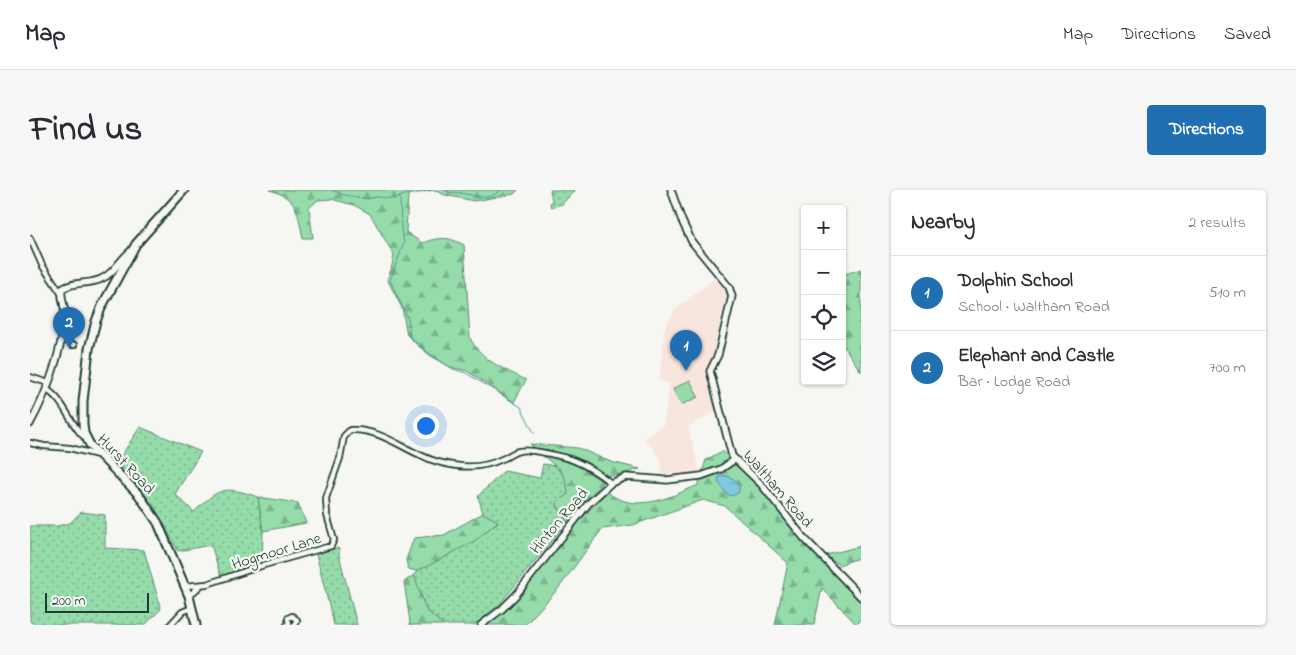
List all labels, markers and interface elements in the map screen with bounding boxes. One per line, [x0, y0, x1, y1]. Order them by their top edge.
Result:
text: Map [25, 17, 66, 52]
text: Map [1063, 22, 1093, 48]
text: Directions [1121, 22, 1196, 48]
text: Saved [1224, 22, 1271, 48]
text: Find us [30, 105, 142, 156]
button: Directions [1147, 105, 1266, 155]
map controls [801, 205, 846, 385]
button: + [801, 205, 846, 250]
text: Nearby [911, 208, 975, 238]
text: 2 results [1188, 211, 1246, 235]
button: − [801, 250, 846, 295]
text: Dolphin School [958, 268, 1073, 295]
text: 1 [924, 281, 930, 305]
text: 510 m [1208, 281, 1246, 305]
button: locate [801, 295, 846, 340]
text: School · Waltham Road [958, 295, 1110, 319]
pin: 2 [53, 307, 85, 348]
pin: 1 [670, 330, 702, 371]
button: layers [801, 340, 846, 385]
text: Elephant and Castle [958, 343, 1114, 370]
text: 2 [923, 356, 931, 380]
text: 700 m [1209, 356, 1246, 380]
text: Bar · Lodge Road [958, 370, 1070, 394]
your location [413, 413, 439, 439]
street label: Hurst Road [91, 429, 160, 500]
street label: Waltham Road [737, 445, 818, 534]
street label: Hinton Road [524, 483, 595, 560]
street label: Hogmoor Lane [229, 527, 325, 577]
scale bar [45, 590, 149, 613]
text: 200 m [52, 591, 85, 612]

